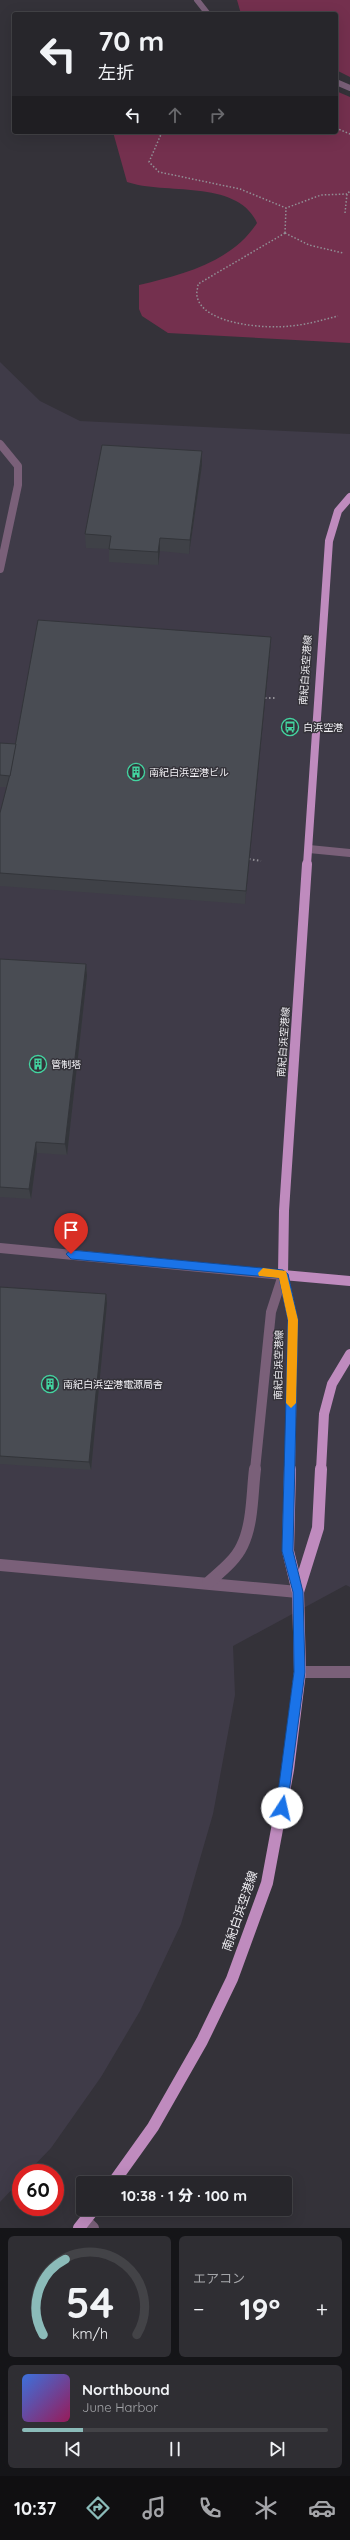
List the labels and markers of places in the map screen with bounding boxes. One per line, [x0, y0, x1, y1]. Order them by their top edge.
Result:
bus stop icon: 白浜空港 [280, 717, 300, 737]
place label: 白浜空港 [303, 721, 343, 734]
building icon: 南紀白浜空港ビル [126, 762, 146, 782]
place label: 南紀白浜空港ビル [149, 766, 229, 779]
building icon: 管制塔 [28, 1054, 48, 1074]
place label: 管制塔 [51, 1058, 81, 1071]
pin [54, 1213, 88, 1254]
building icon: 南紀白浜空港電源局舎 [40, 1374, 60, 1394]
place label: 南紀白浜空港電源局舎 [63, 1378, 163, 1391]

